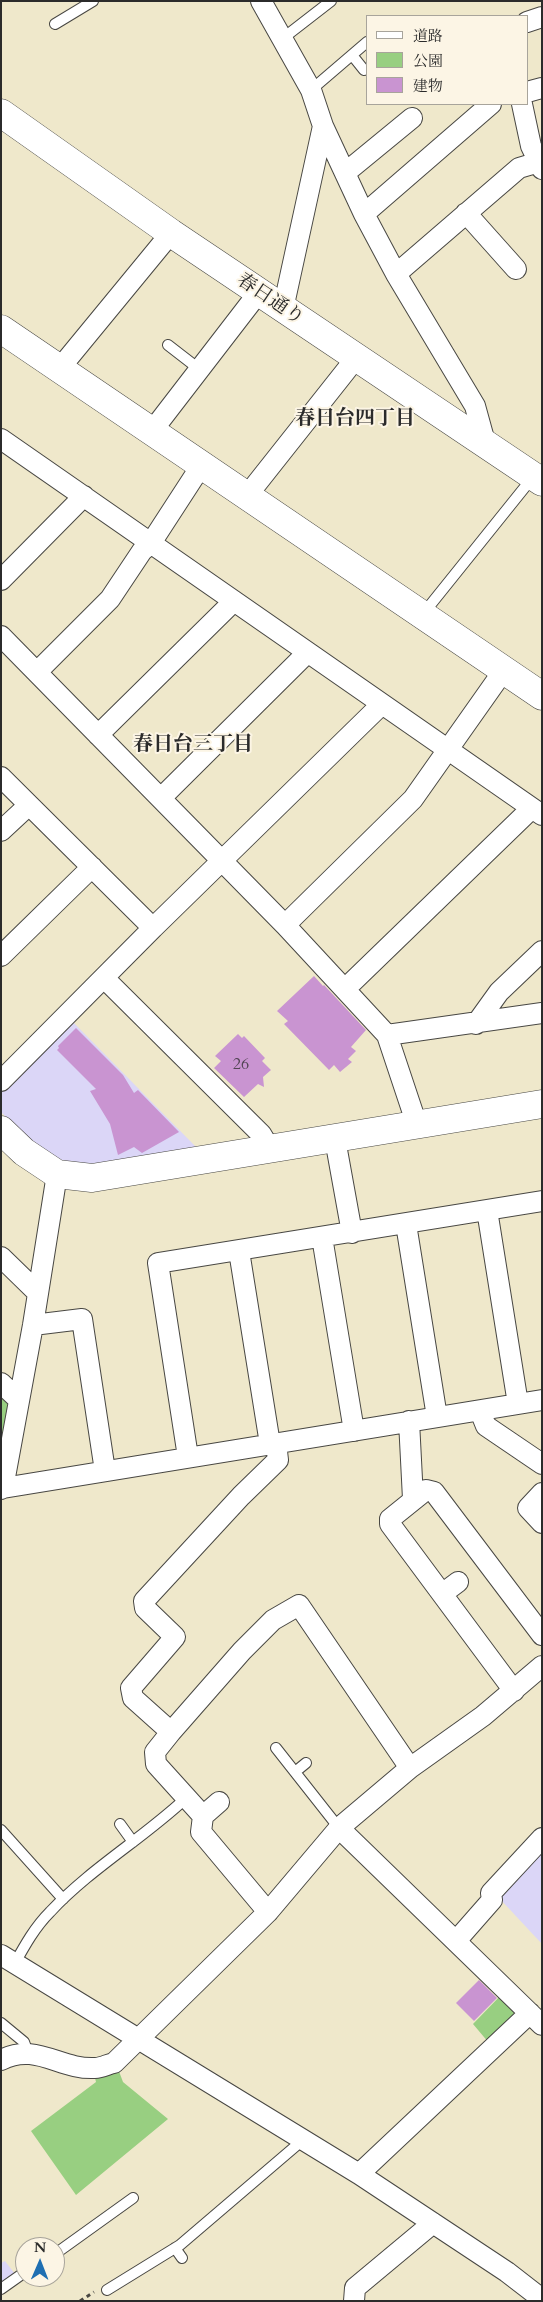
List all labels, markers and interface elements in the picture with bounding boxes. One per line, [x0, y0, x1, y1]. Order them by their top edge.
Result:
legend [366, 15, 528, 105]
text: 道路 [413, 26, 443, 46]
text: 公園 [413, 51, 443, 71]
text: 建物 [413, 76, 443, 96]
street label: 春日通り [232, 269, 308, 331]
district label: 春日台四丁目 [295, 407, 415, 431]
district label: 春日台三丁目 [133, 733, 253, 757]
house number: 26 [233, 1055, 249, 1075]
north arrow [15, 2237, 65, 2287]
text: N [34, 2238, 46, 2257]

